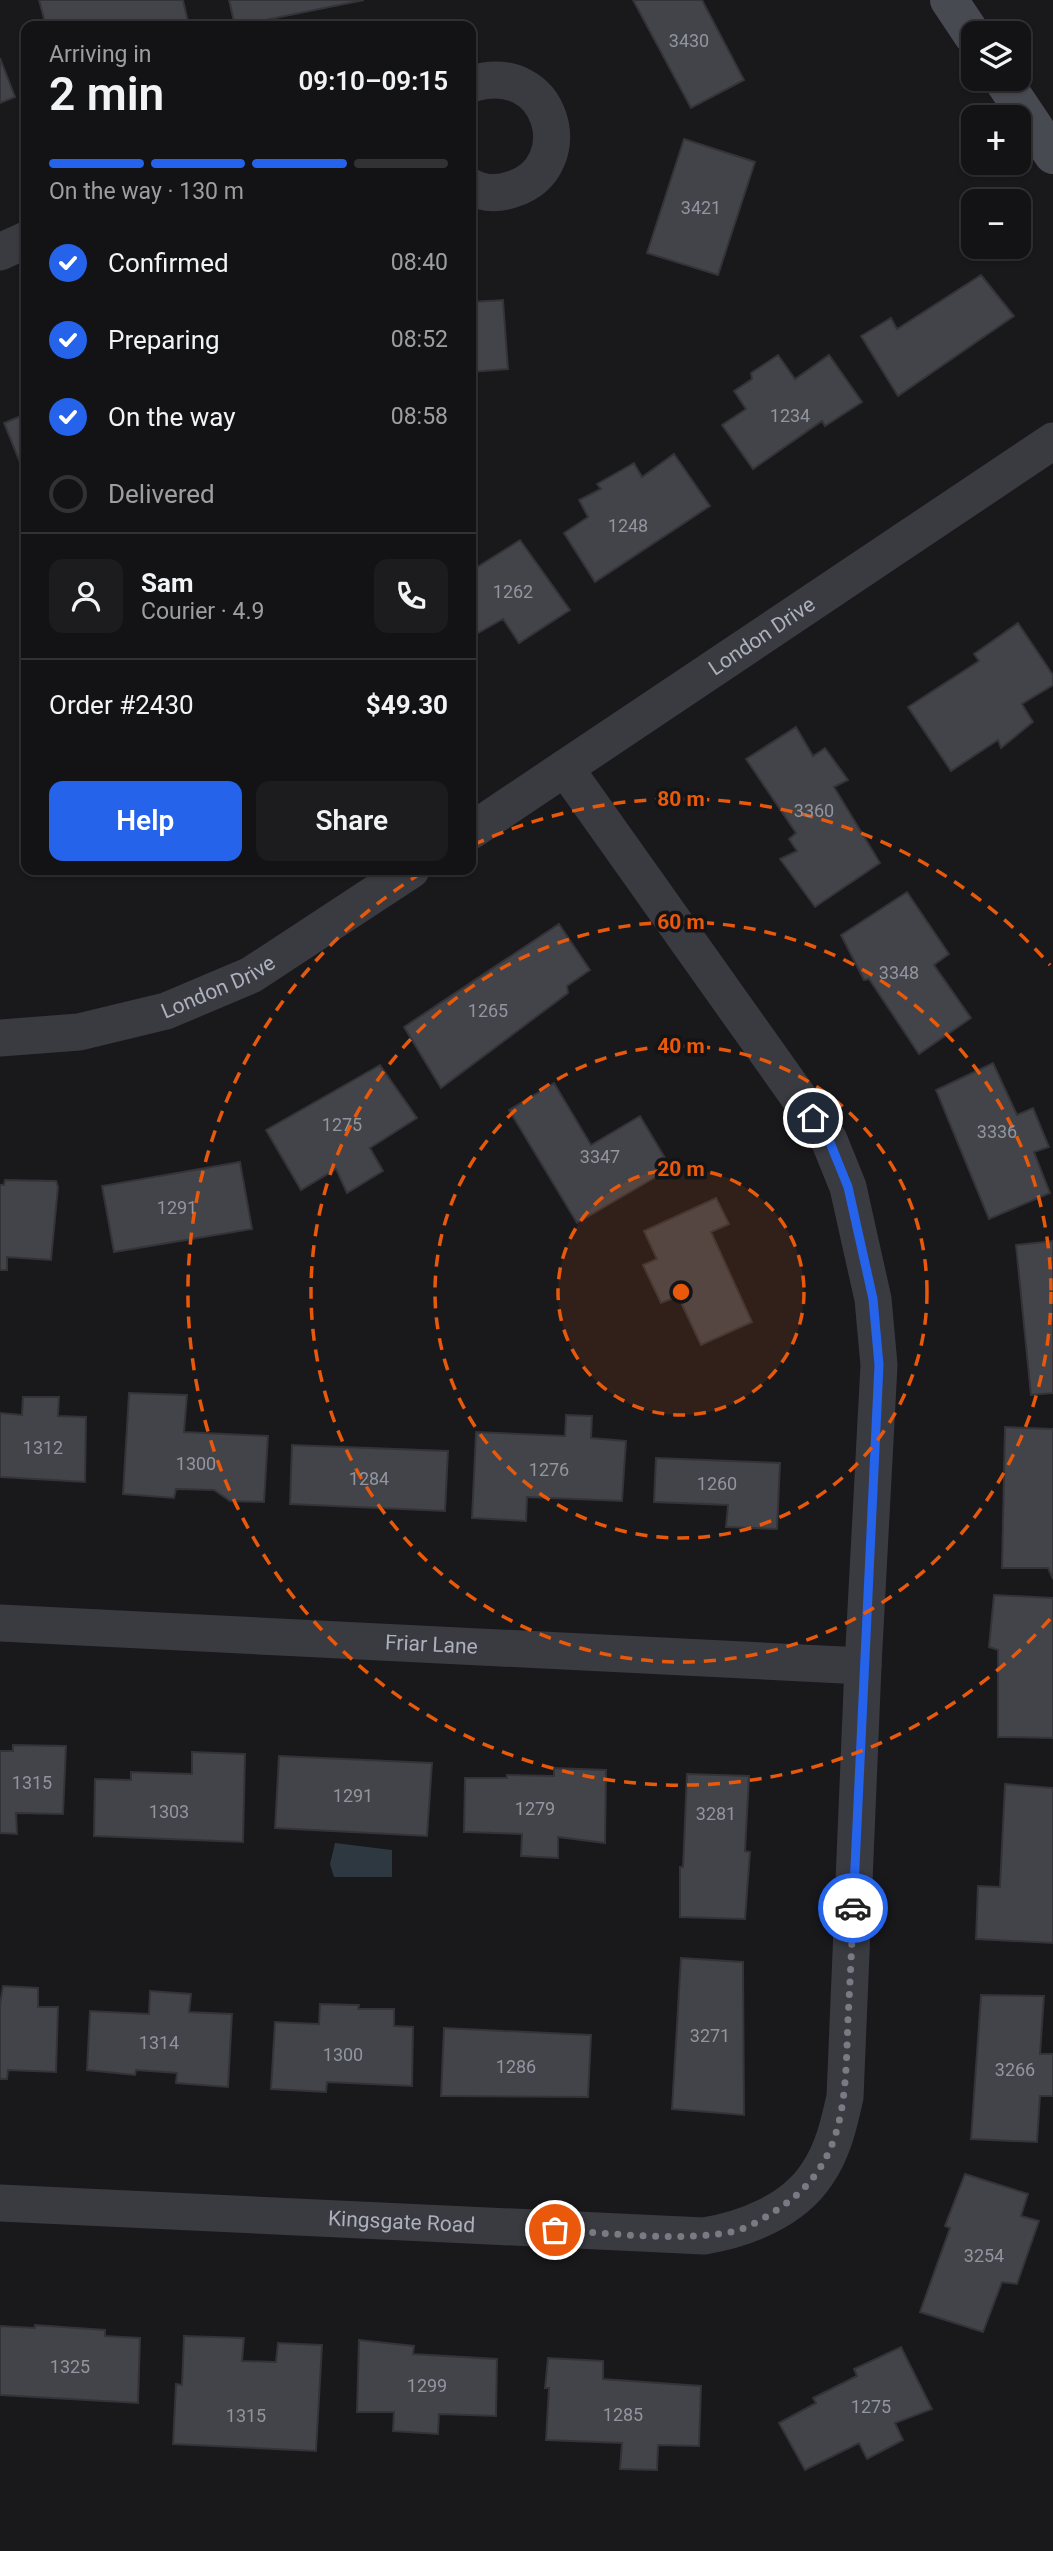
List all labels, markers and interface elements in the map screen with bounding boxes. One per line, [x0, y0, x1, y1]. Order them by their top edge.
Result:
map controls [961, 21, 1031, 259]
button: layers [961, 21, 1031, 91]
house number: 3430 [669, 30, 709, 51]
text: Arriving in [49, 41, 152, 68]
text: 09:10–09:15 [298, 66, 448, 96]
text: 2 min [49, 67, 164, 121]
button: + [961, 105, 1031, 175]
text: On the way · 130 m [49, 178, 244, 205]
button: − [961, 189, 1031, 259]
house number: 3421 [681, 197, 721, 218]
icon: check [49, 244, 87, 282]
text: Confirmed [108, 248, 229, 278]
text: 08:40 [391, 249, 448, 276]
icon: check [49, 321, 87, 359]
text: Preparing [108, 325, 220, 355]
text: 08:52 [391, 326, 448, 353]
icon: check [49, 398, 87, 436]
text: On the way [108, 402, 236, 432]
text: 08:58 [391, 403, 448, 430]
house number: 1234 [770, 405, 810, 426]
text: Delivered [108, 479, 215, 509]
house number: 1248 [608, 515, 648, 536]
button: person [49, 559, 123, 633]
button: phone [374, 559, 448, 633]
text: Sam [141, 568, 193, 598]
house number: 1262 [493, 581, 533, 602]
street label: London Drive [704, 592, 819, 680]
text: Courier · 4.9 [141, 598, 264, 625]
text: Order #2430 [49, 690, 194, 720]
text: $49.30 [366, 690, 448, 720]
button: Help [49, 781, 242, 861]
button: Share [256, 781, 448, 861]
text: 80 m [657, 787, 705, 811]
house number: 3360 [794, 800, 834, 821]
text: 60 m [657, 910, 705, 934]
street label: London Drive [158, 951, 280, 1024]
house number: 3348 [879, 962, 919, 983]
house number: 1265 [468, 1000, 508, 1021]
text: 40 m [657, 1034, 705, 1058]
pin [783, 1088, 843, 1148]
icon: home [794, 1099, 832, 1137]
house number: 1275 [322, 1114, 362, 1135]
house number: 3336 [977, 1121, 1017, 1142]
house number: 3347 [580, 1146, 620, 1167]
text: 20 m [657, 1157, 705, 1181]
house number: 1291 [157, 1197, 197, 1218]
centre of rings [669, 1280, 693, 1304]
house number: 1312 [23, 1437, 63, 1458]
house number: 1300 [176, 1453, 216, 1474]
house number: 1276 [529, 1459, 569, 1480]
house number: 1284 [349, 1468, 389, 1489]
house number: 1260 [697, 1473, 737, 1494]
street label: Friar Lane [384, 1630, 478, 1659]
house number: 1315 [12, 1772, 52, 1793]
house number: 1291 [333, 1785, 373, 1806]
house number: 1279 [515, 1798, 555, 1819]
house number: 1303 [149, 1801, 189, 1822]
house number: 3281 [696, 1803, 736, 1824]
courier [818, 1873, 888, 1943]
icon: car [834, 1889, 872, 1927]
house number: 3271 [690, 2025, 730, 2046]
house number: 1314 [139, 2032, 179, 2053]
house number: 1300 [323, 2044, 363, 2065]
house number: 1286 [496, 2056, 536, 2077]
house number: 3266 [995, 2059, 1035, 2080]
pin [525, 2200, 585, 2260]
street label: Kingsgate Road [327, 2206, 476, 2237]
icon: bag [536, 2211, 574, 2249]
house number: 3254 [964, 2245, 1004, 2266]
house number: 1325 [50, 2356, 90, 2377]
house number: 1299 [407, 2375, 447, 2396]
house number: 1275 [851, 2396, 891, 2417]
house number: 1285 [603, 2404, 643, 2425]
house number: 1315 [226, 2405, 266, 2426]

